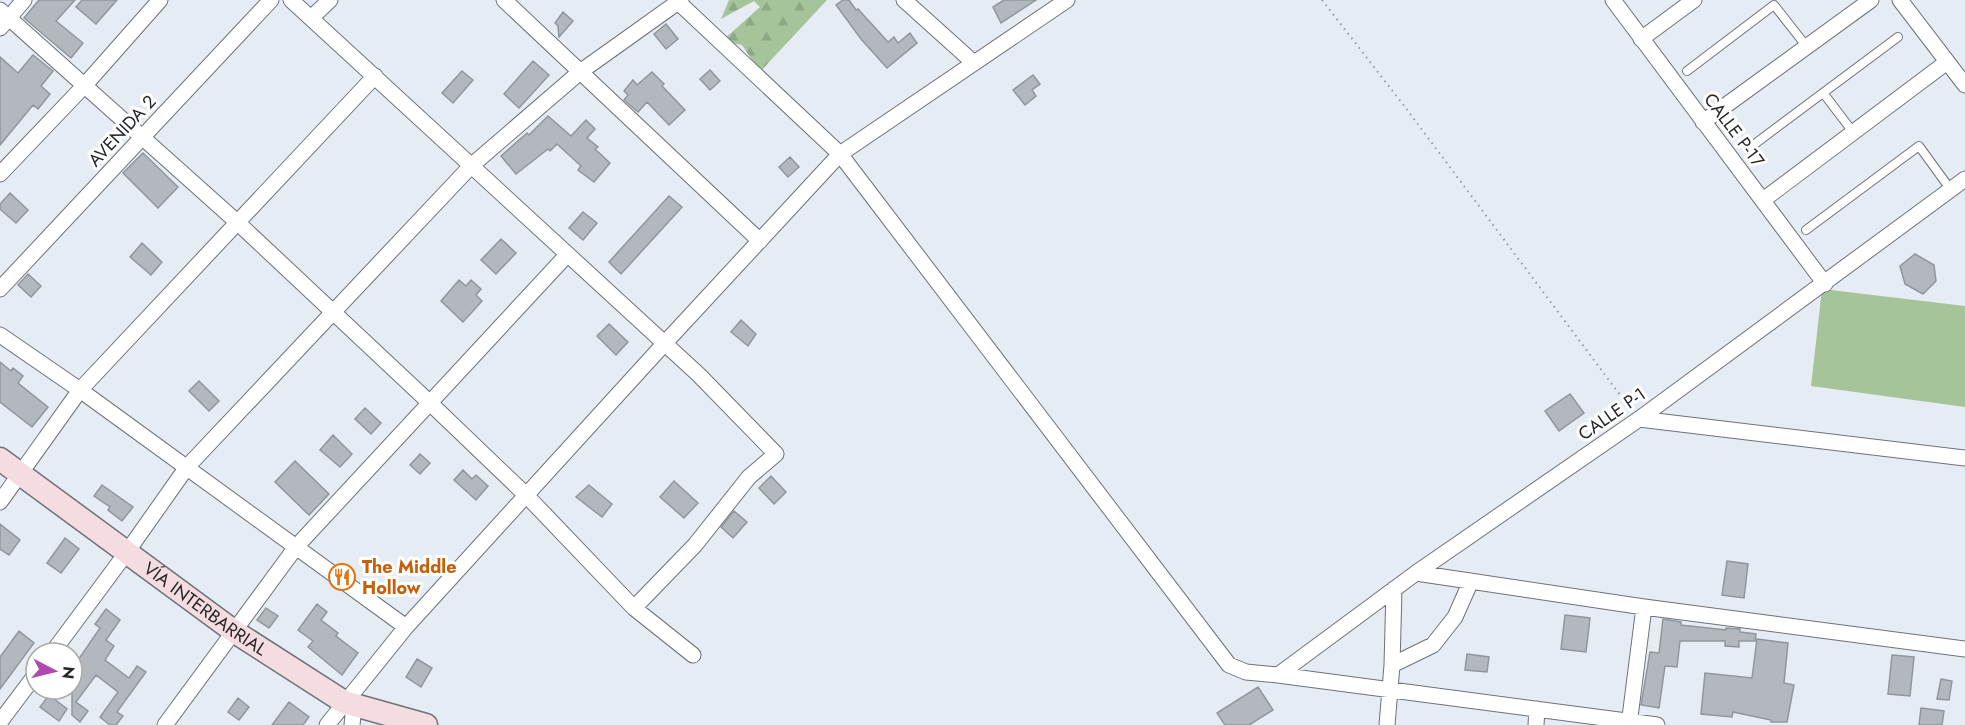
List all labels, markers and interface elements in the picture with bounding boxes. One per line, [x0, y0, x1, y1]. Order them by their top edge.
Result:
street label: CALLE P-17 [1698, 88, 1771, 173]
street label: AVENIDA 2 [82, 89, 162, 173]
street label: CALLE P-1 [1573, 381, 1651, 447]
place label: The Middle Hollow [362, 554, 456, 601]
street label: VÍA INTERBARRIAL [138, 556, 272, 662]
restaurant icon: The Middle Hollow [327, 562, 357, 592]
north arrow [24, 641, 84, 701]
text: N [56, 665, 81, 680]

